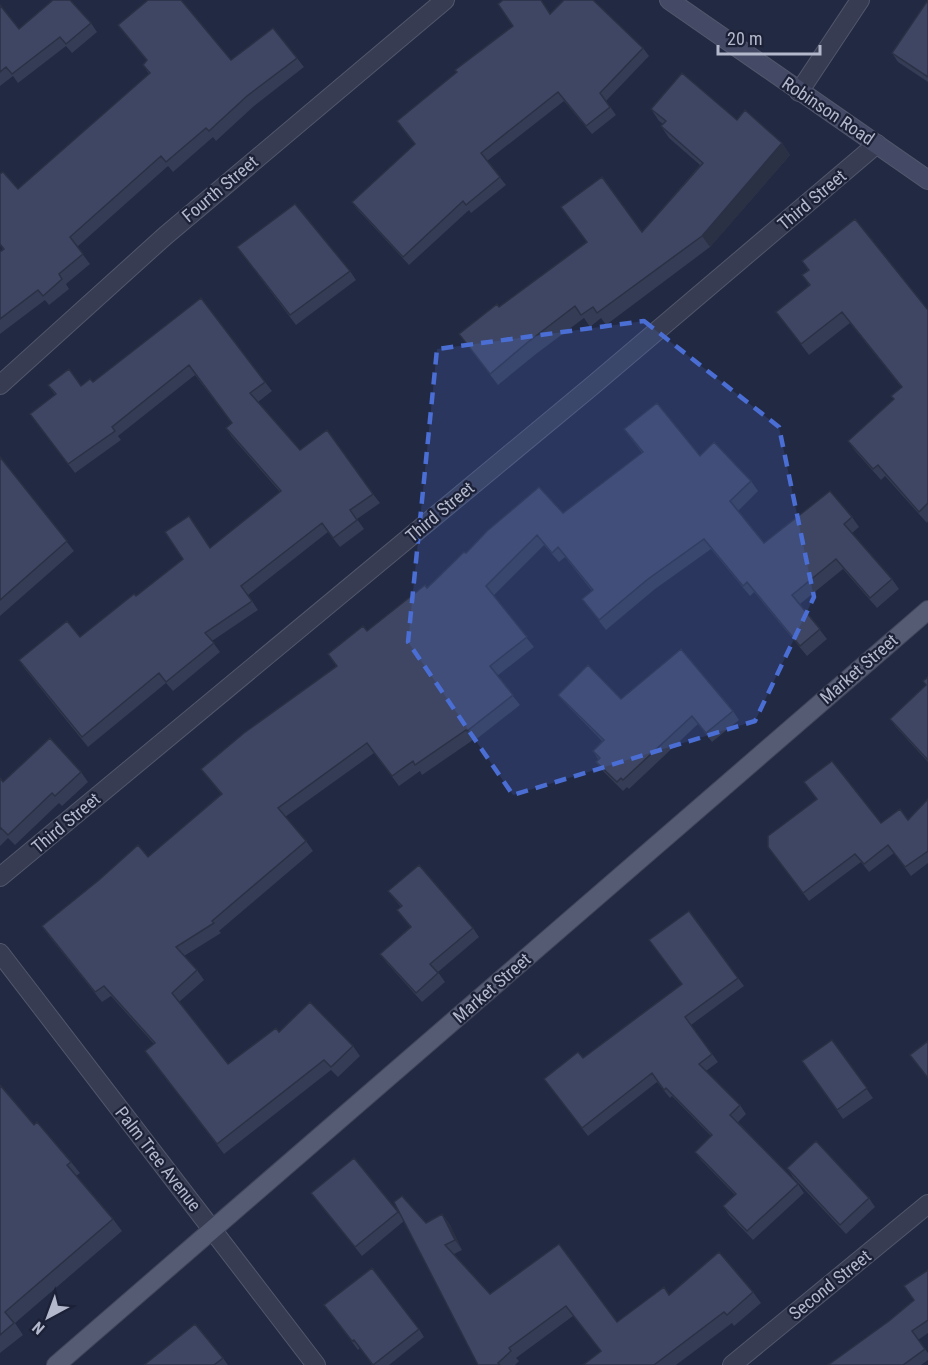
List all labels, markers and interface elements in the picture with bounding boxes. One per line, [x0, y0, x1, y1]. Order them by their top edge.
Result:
scale bar [718, 18, 820, 56]
text: 20 m [727, 28, 762, 49]
street label: Robinson Road [778, 72, 878, 149]
street label: Fourth Street [178, 151, 262, 226]
street label: Third Street [773, 165, 850, 234]
street label: Third Street [401, 477, 478, 546]
street label: Market Street [816, 629, 902, 708]
street label: Third Street [27, 788, 104, 857]
street label: Market Street [449, 948, 535, 1027]
street label: Palm Tree Avenue [111, 1102, 206, 1215]
street label: Second Street [785, 1245, 875, 1324]
north arrow [18, 1287, 78, 1347]
text: N [29, 1318, 48, 1338]

